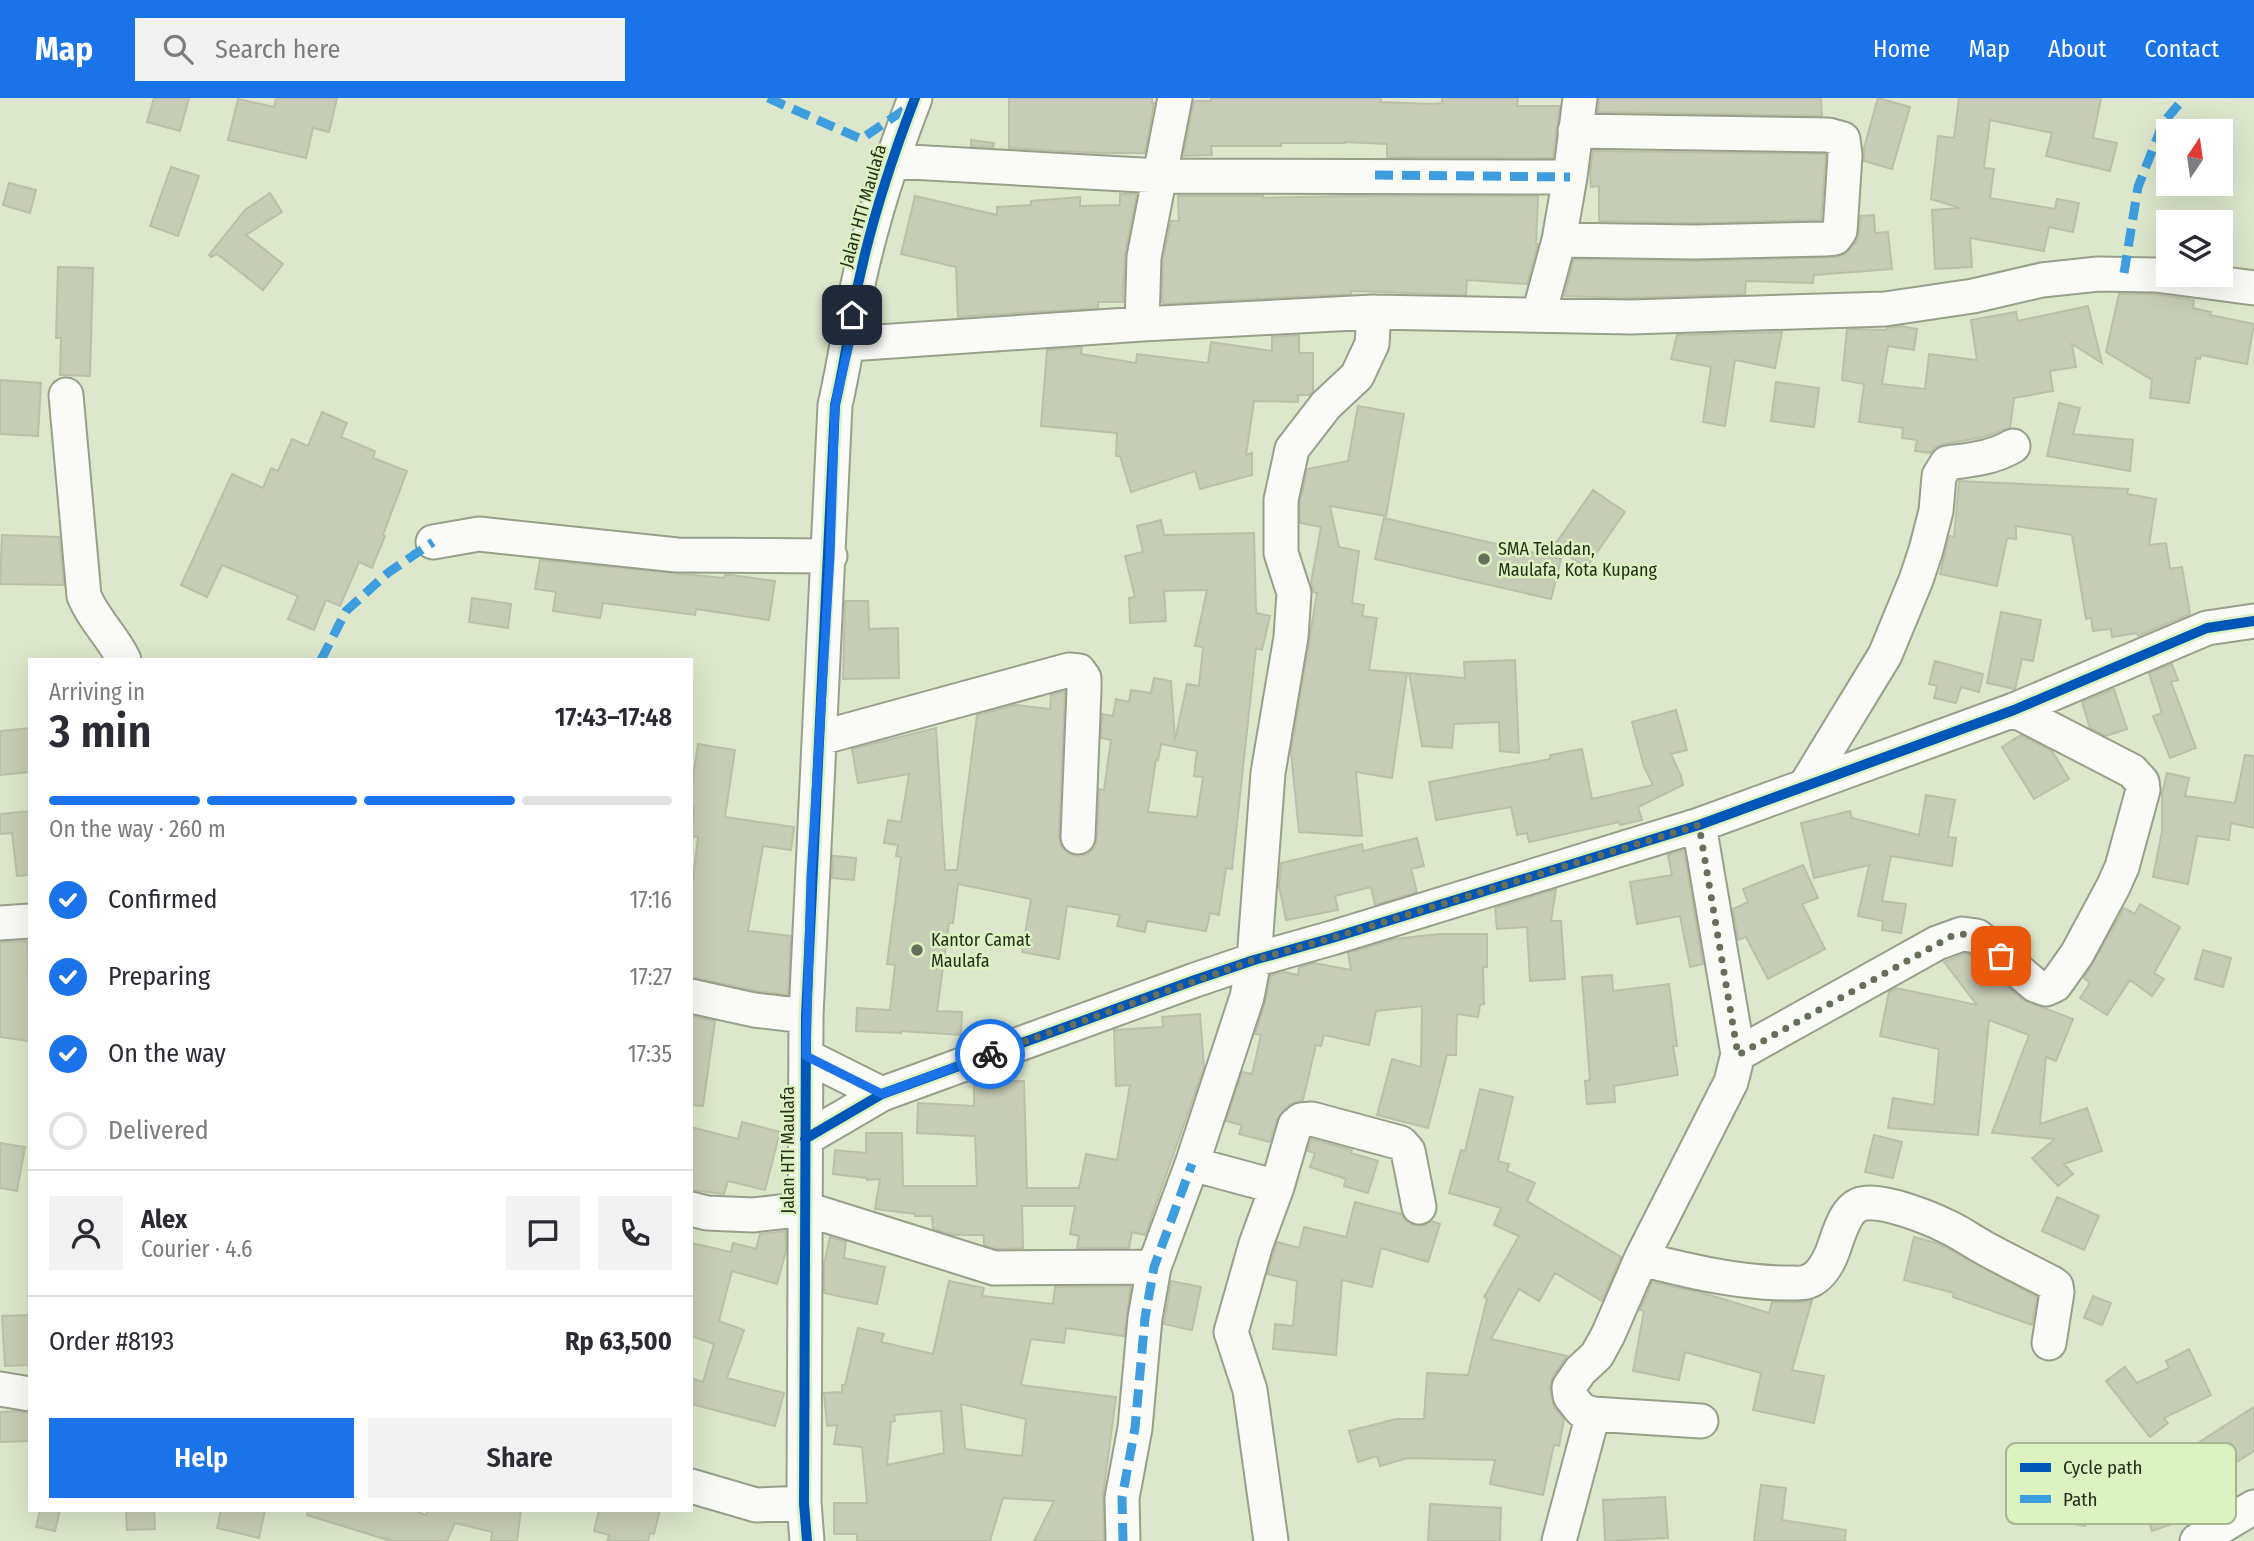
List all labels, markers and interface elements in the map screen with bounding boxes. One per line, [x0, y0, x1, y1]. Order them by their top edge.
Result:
search box [135, 18, 625, 81]
text: Map [35, 29, 93, 69]
icon: search [159, 30, 197, 68]
text: Search here [215, 34, 340, 65]
text: Home [1873, 35, 1930, 63]
text: Map [1968, 35, 2010, 63]
text: About [2048, 35, 2106, 63]
text: Contact [2144, 35, 2219, 63]
north arrow [2156, 119, 2233, 196]
map controls [2156, 119, 2233, 287]
street label: Jalan HTI Maulafa [835, 142, 891, 270]
button: layers [2156, 210, 2233, 287]
pin [822, 285, 882, 345]
icon: home [833, 296, 871, 334]
place label: SMA Teladan, Maulafa, Kota Kupang [1498, 538, 1657, 581]
marker: SMA Teladan, Maulafa, Kota Kupang [1476, 551, 1492, 567]
text: Arriving in [49, 678, 145, 706]
text: 17:43–17:48 [555, 702, 672, 733]
text: 3 min [49, 704, 152, 759]
text: On the way · 260 m [49, 815, 226, 843]
icon: check [49, 881, 87, 919]
text: Confirmed [108, 884, 218, 915]
text: 17:16 [629, 886, 672, 914]
pin [1971, 926, 2031, 986]
place label: Kantor Camat Maulafa [931, 929, 1031, 972]
icon: bag [1982, 937, 2020, 975]
marker: Kantor Camat Maulafa [909, 942, 925, 958]
icon: check [49, 958, 87, 996]
text: Preparing [108, 961, 210, 992]
text: 17:27 [630, 963, 672, 991]
courier [955, 1019, 1025, 1089]
icon: check [49, 1035, 87, 1073]
icon: bike [971, 1035, 1009, 1073]
text: On the way [108, 1038, 226, 1069]
text: 17:35 [628, 1040, 672, 1068]
street label: Jalan HTI Maulafa [777, 1086, 799, 1214]
text: Delivered [108, 1115, 209, 1146]
button: person [49, 1196, 123, 1270]
button: chat [506, 1196, 580, 1270]
button: phone [598, 1196, 672, 1270]
text: Alex [141, 1204, 187, 1235]
text: Courier · 4.6 [141, 1235, 252, 1263]
text: Order #8193 [49, 1326, 174, 1357]
text: Rp 63,500 [565, 1326, 672, 1357]
button: Help [49, 1418, 354, 1498]
button: Share [368, 1418, 672, 1498]
legend [2006, 1443, 2236, 1524]
text: Cycle path [2063, 1456, 2142, 1479]
text: Path [2063, 1488, 2098, 1511]

